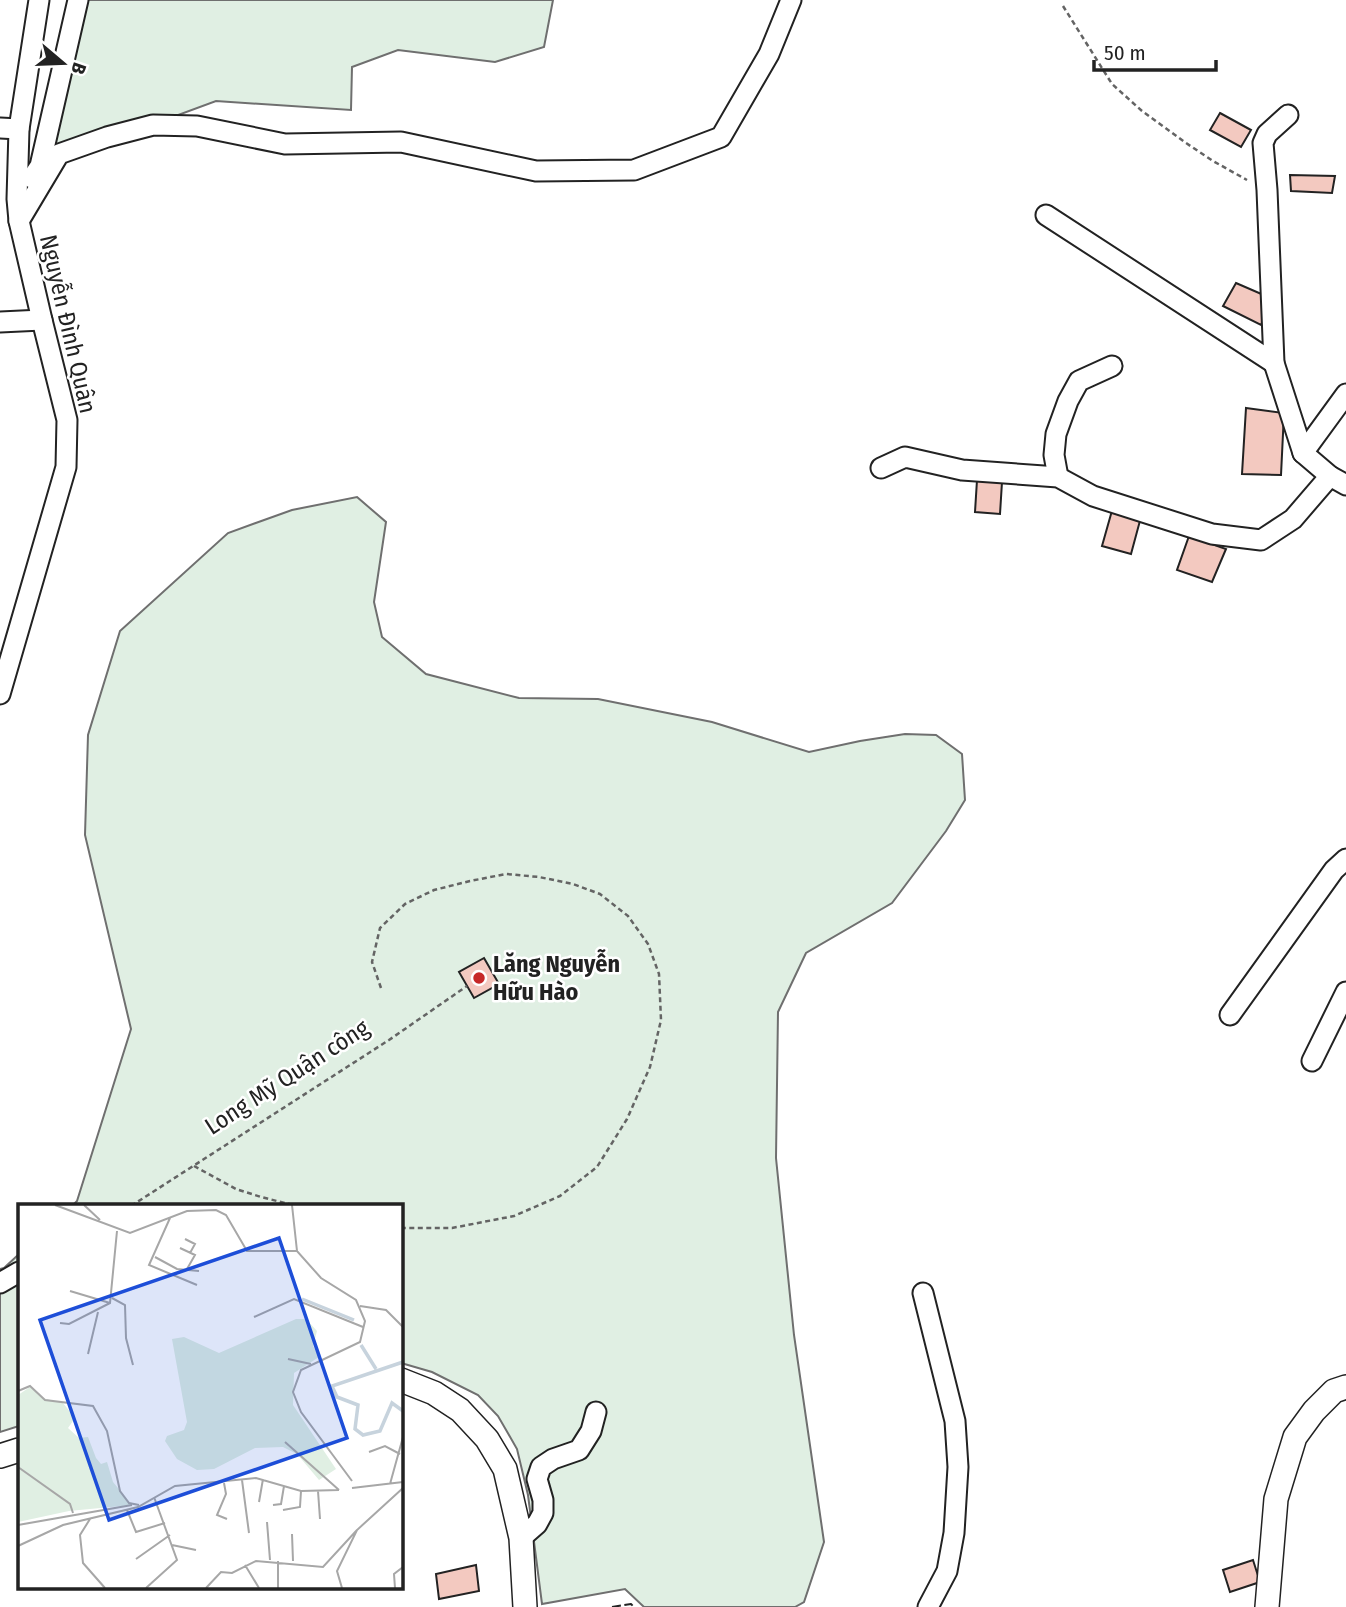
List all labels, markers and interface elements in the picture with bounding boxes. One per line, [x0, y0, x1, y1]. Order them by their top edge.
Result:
north arrow [28, 28, 98, 98]
scale bar [1094, 28, 1216, 72]
text: 50 m [1104, 40, 1146, 66]
text: B [66, 60, 91, 77]
street label: Nguyễn Đình Quân [34, 232, 102, 416]
place label: Lăng Nguyễn Hữu Hào [493, 949, 620, 1006]
marker: Lăng Nguyễn Hữu Hào [471, 970, 487, 986]
street label: Long Mỹ Quận công [200, 1013, 375, 1140]
inset map [18, 1204, 402, 1590]

